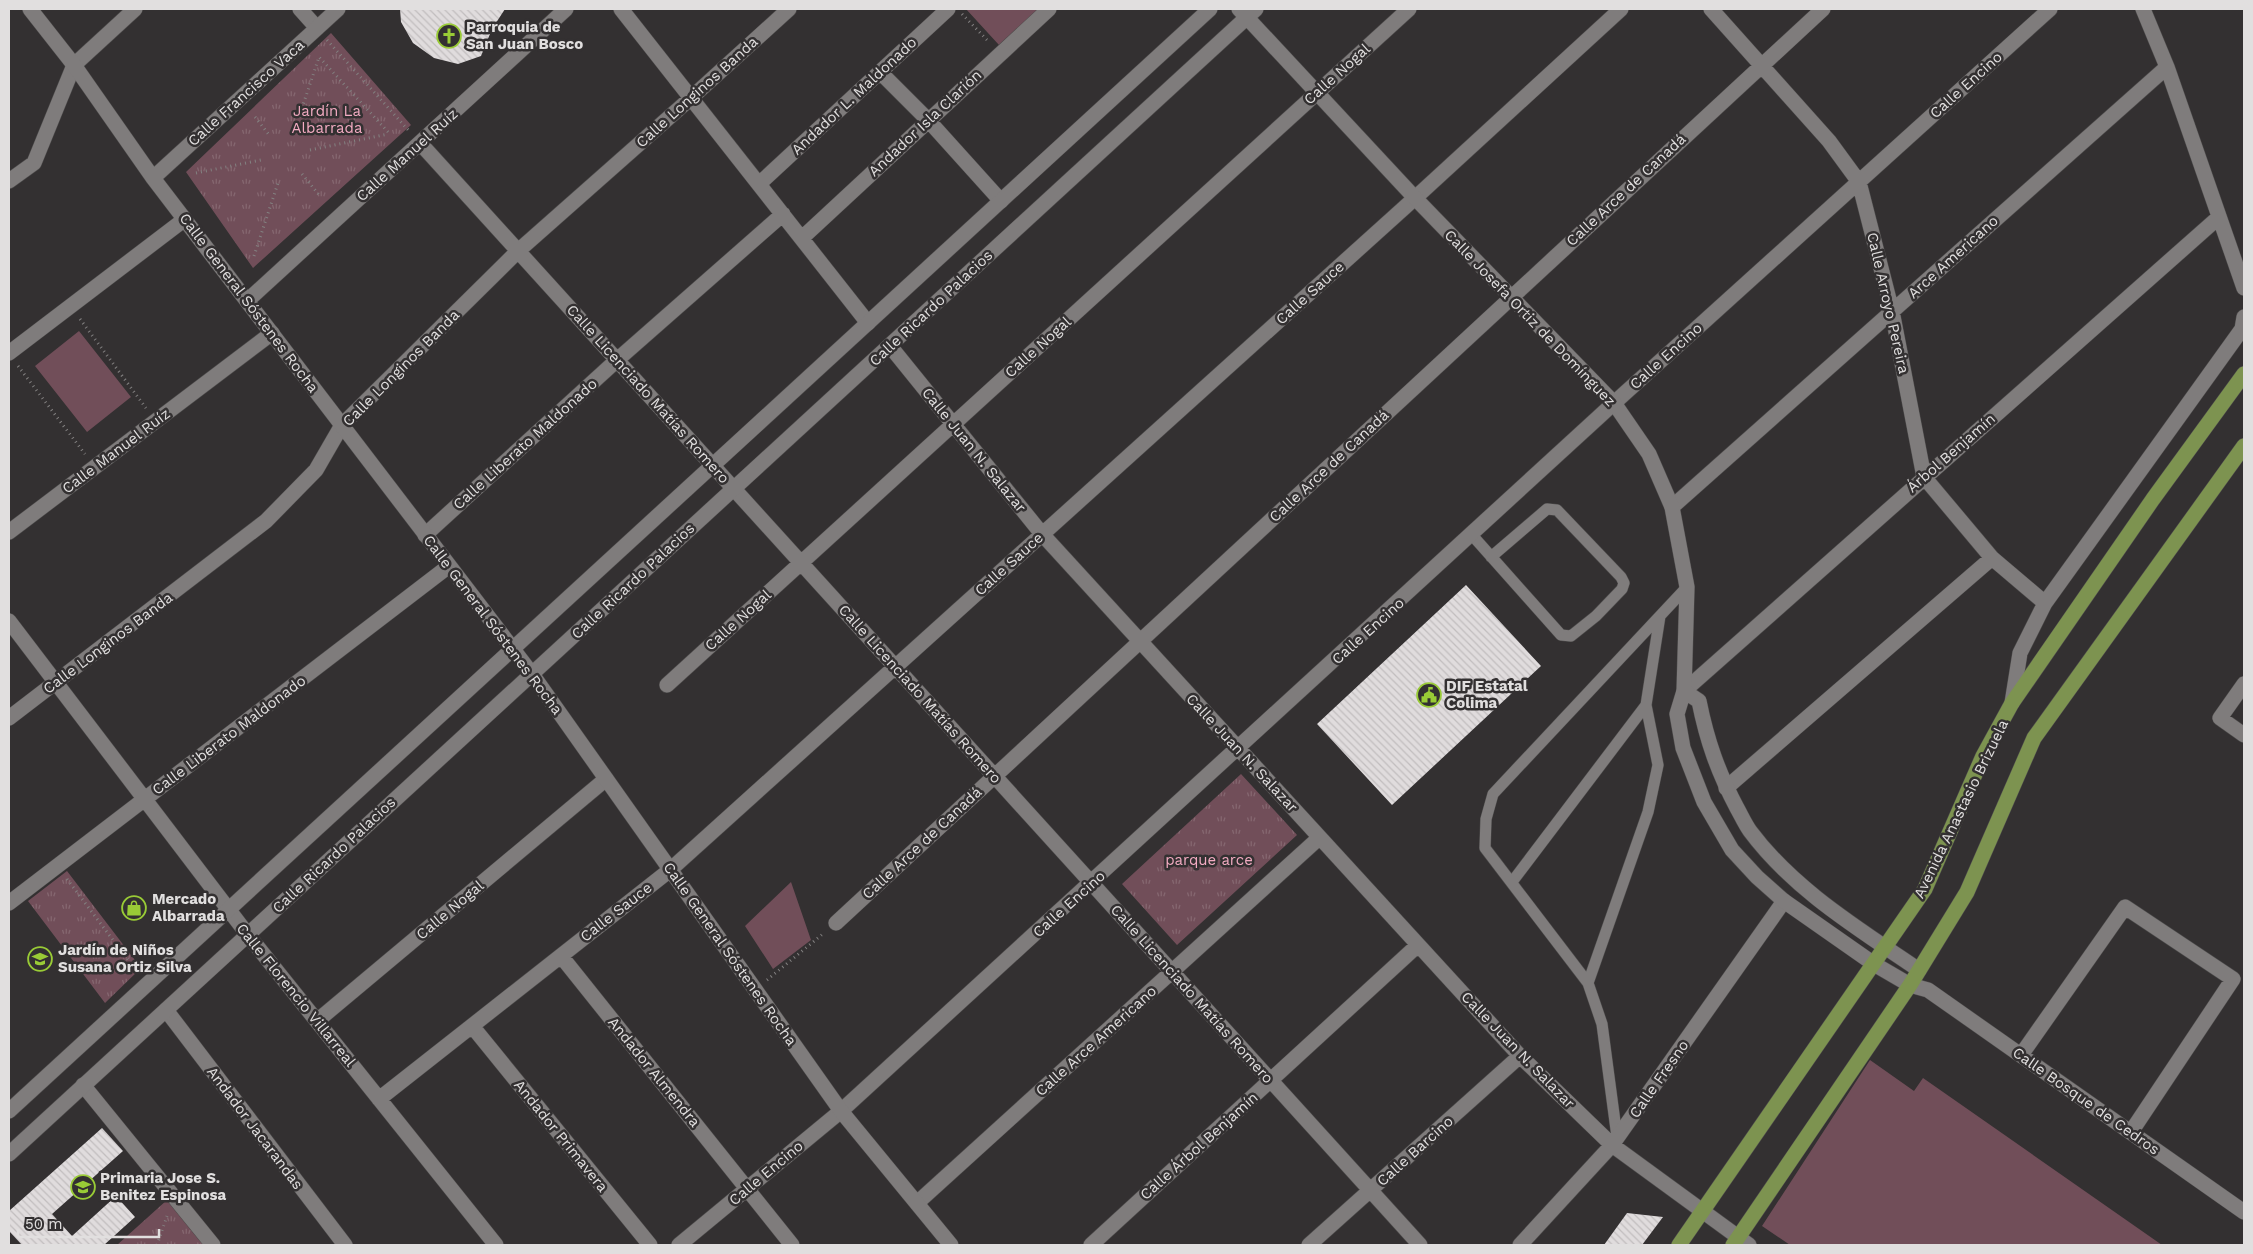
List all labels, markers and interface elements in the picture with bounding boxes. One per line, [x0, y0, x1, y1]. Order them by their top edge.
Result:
place label: Parroquia de San Juan Bosco [466, 18, 583, 53]
church icon: Parroquia de San Juan Bosco [436, 23, 462, 49]
street label: Calle Longinos Banda [632, 32, 762, 151]
street label: Andador L. Maldonado [788, 33, 920, 159]
street label: Calle Francisco Vaca [184, 36, 308, 150]
street label: Calle Nogal [1300, 39, 1374, 108]
street label: Calle Encino [1926, 48, 2006, 122]
street label: Andador Isla Clarión [865, 66, 985, 180]
park label: Jardín La Albarrada [292, 102, 363, 137]
street label: Calle Manuel Ruíz [353, 105, 461, 205]
street label: Calle Arce de Canadá [1563, 130, 1690, 250]
street label: Calle General Sóstenes Rocha [176, 210, 323, 397]
street label: Arce Americano [1904, 212, 2002, 302]
street label: Calle Josefa Ortiz de Domínguez [1441, 226, 1619, 410]
street label: Calle Arroyo Pereira [1863, 231, 1913, 376]
street label: Calle Ricardo Palacios [866, 246, 996, 370]
street label: Calle Sauce [1272, 258, 1348, 328]
street label: Calle Licenciado Matías Romero [563, 301, 733, 487]
street label: Calle Longinos Banda [339, 306, 463, 430]
street label: Calle Nogal [1001, 312, 1075, 381]
street label: Calle Encino [1626, 319, 1706, 393]
street label: Calle Liberato Maldonado [449, 375, 601, 513]
street label: Calle Juan N. Salazar [918, 384, 1030, 516]
street label: Calle Manuel Ruíz [59, 405, 173, 497]
street label: Calle Arce de Canadá [1266, 406, 1393, 526]
street label: Árbol Benjamín [1903, 410, 1999, 496]
street label: Calle Ricardo Palacios [568, 519, 698, 643]
street label: Calle Sauce [971, 529, 1047, 599]
street label: Calle General Sóstenes Rocha [420, 532, 567, 719]
street label: Calle Nogal [701, 585, 775, 654]
street label: Calle Longinos Banda [40, 588, 177, 698]
street label: Calle Encino [1328, 594, 1408, 668]
street label: Calle Licenciado Matías Romero [835, 601, 1005, 787]
street label: Calle Liberato Maldonado [149, 671, 309, 799]
place label: DIF Estatal Colima [1446, 677, 1528, 712]
public building icon: DIF Estatal Colima [1416, 682, 1442, 708]
street label: Calle Juan N. Salazar [1182, 690, 1302, 816]
street label: Avenida Anastasio Brizuela [1910, 716, 2012, 901]
street label: Calle Arce de Canadá [859, 783, 986, 903]
street label: Calle Ricardo Palacios [269, 793, 399, 917]
park label: parque arce [1165, 851, 1253, 869]
street label: Calle General Sóstenes Rocha [660, 859, 801, 1050]
street label: Calle Encino [1029, 867, 1109, 941]
street label: Calle Nogal [413, 876, 488, 943]
street label: Calle Sauce [577, 878, 655, 946]
place label: Mercado Albarrada [152, 890, 225, 925]
shop icon: Mercado Albarrada [121, 895, 147, 921]
street label: Calle Licenciado Matías Romero [1107, 901, 1277, 1087]
street label: Calle Florencio Villarreal [233, 920, 360, 1071]
place label: Jardín de Niños Susana Ortiz Silva [58, 941, 192, 976]
school or university icon: Jardín de Niños Susana Ortiz Silva [27, 946, 53, 972]
street label: Calle Arce Americano [1032, 982, 1160, 1100]
street label: Calle Juan N. Salazar [1457, 988, 1579, 1112]
street label: Andador Almendra [604, 1013, 704, 1131]
street label: Calle Fresno [1626, 1037, 1692, 1121]
street label: Calle Bosque de Cedros [2009, 1043, 2163, 1159]
street label: Andador Jacarandas [203, 1063, 307, 1193]
street label: Andador Primavera [510, 1076, 612, 1196]
street label: Calle Árbol Benjamín [1136, 1088, 1262, 1204]
street label: Calle Barcino [1373, 1112, 1457, 1190]
street label: Calle Encino [725, 1137, 807, 1209]
place label: Primaria Jose S. Benitez Espinosa [100, 1169, 226, 1204]
school or university icon: Primaria Jose S. Benitez Espinosa [70, 1174, 96, 1200]
scale bar [18, 1206, 159, 1238]
text: 50 m [25, 1215, 62, 1233]

